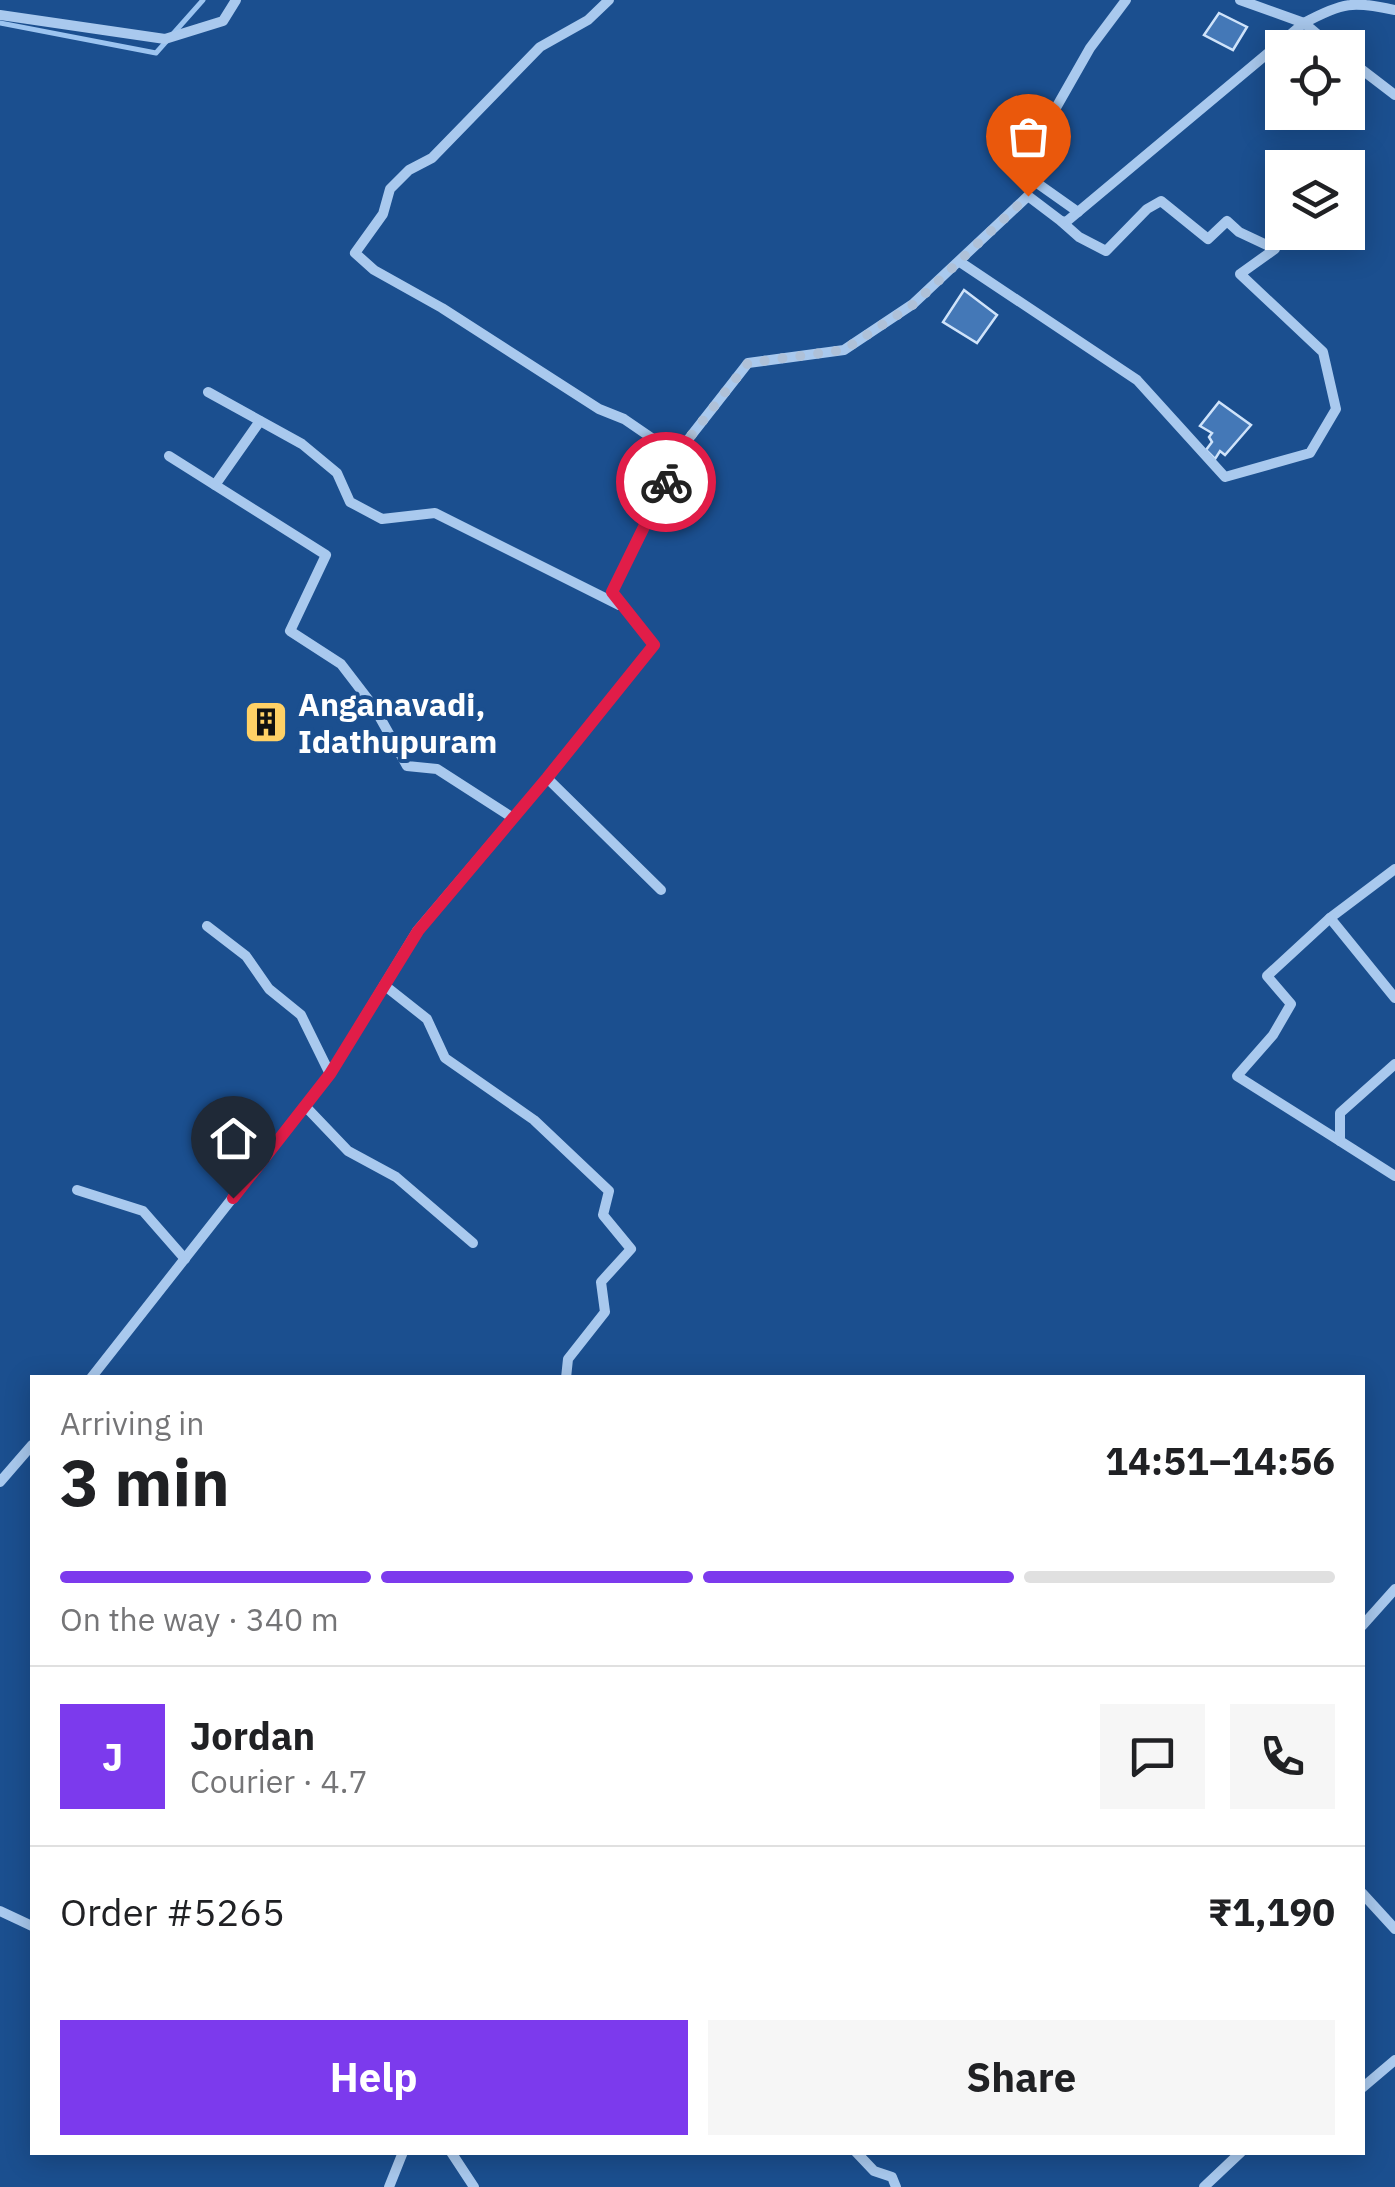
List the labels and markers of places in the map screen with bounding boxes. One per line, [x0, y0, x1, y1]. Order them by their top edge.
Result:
pin [986, 94, 1071, 197]
place label: Anganavadi, Idathupuram [298, 683, 497, 762]
building icon: Anganavadi, Idathupuram [243, 699, 289, 745]
pin [191, 1096, 276, 1199]

